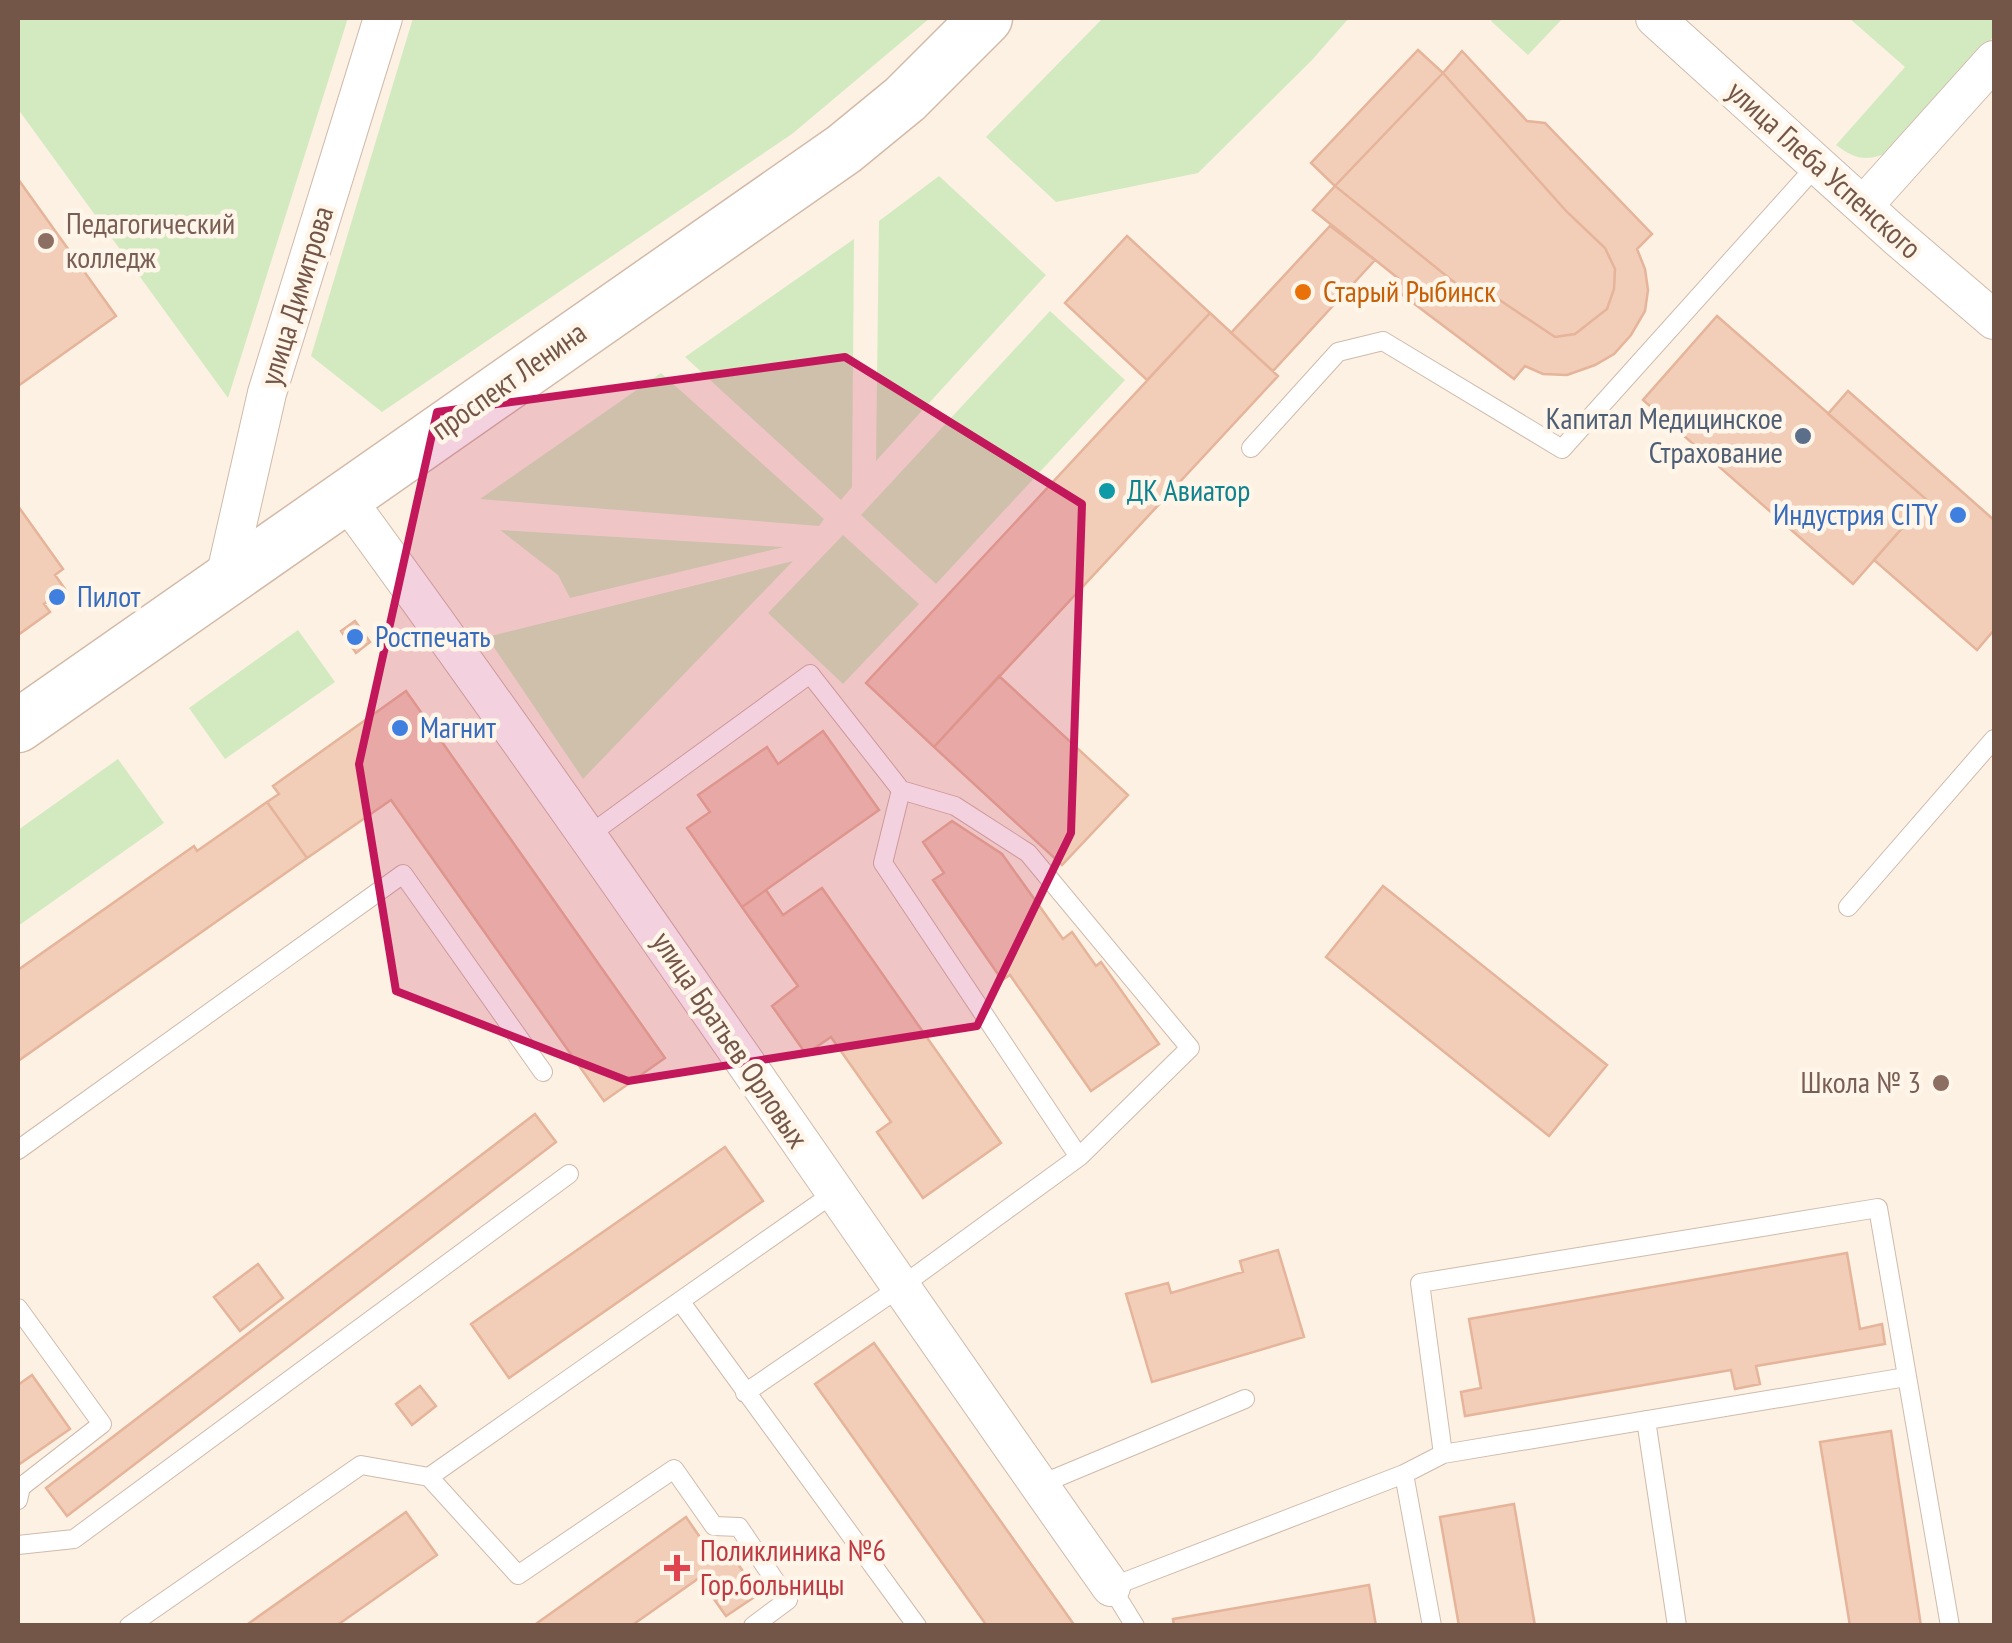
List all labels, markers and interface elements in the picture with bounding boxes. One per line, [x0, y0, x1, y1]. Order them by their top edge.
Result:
street label: улица Глеба Успенского [1720, 71, 1930, 267]
street label: улица Димитрова [250, 201, 341, 390]
place label: Педагогический колледж [66, 203, 235, 276]
marker: Педагогический колледж [35, 230, 57, 252]
place label: Старый Рыбинск [1323, 271, 1496, 310]
marker: Старый Рыбинск [1292, 281, 1314, 303]
street label: проспект Ленина [423, 312, 593, 447]
place label: Капитал Медицинское Страхование [1546, 398, 1783, 471]
marker: Капитал Медицинское Страхование [1792, 425, 1814, 447]
place label: ДК Авиатор [1127, 470, 1250, 509]
marker: ДК Авиатор [1096, 480, 1118, 502]
place label: Индустрия CITY [1773, 494, 1938, 533]
marker: Индустрия CITY [1947, 504, 1969, 526]
place label: Пилот [77, 576, 141, 615]
marker: Пилот [46, 586, 68, 608]
place label: Ростпечать [375, 616, 491, 655]
marker: Ростпечать [344, 626, 366, 648]
place label: Магнит [420, 707, 496, 746]
marker: Магнит [389, 717, 411, 739]
street label: улица Братьев Орловых [644, 923, 818, 1155]
place label: Школа № 3 [1801, 1062, 1921, 1101]
marker: Школа № 3 [1930, 1072, 1952, 1094]
place label: Поликлиника №6 Гор.больницы [700, 1530, 886, 1603]
marker: Поликлиника №6 Гор.больницы [664, 1555, 690, 1581]

